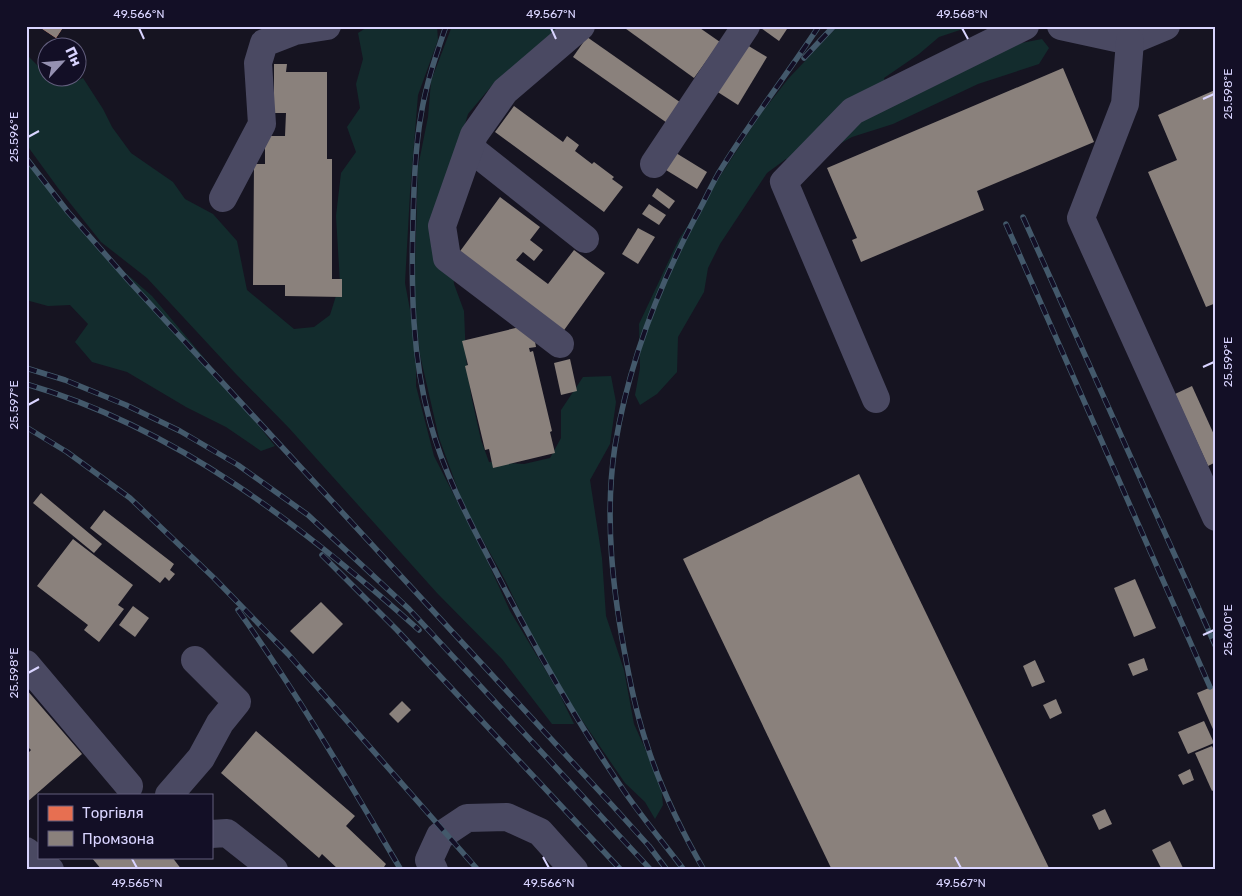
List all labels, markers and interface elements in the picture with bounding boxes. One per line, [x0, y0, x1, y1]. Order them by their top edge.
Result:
text: 49.566°N [113, 7, 165, 21]
text: 49.567°N [526, 7, 576, 21]
text: 49.568°N [936, 7, 988, 21]
north arrow [38, 38, 88, 88]
text: Пн [61, 44, 85, 69]
text: 25.598°E [1221, 69, 1235, 119]
text: 25.596°E [7, 112, 21, 162]
text: 25.599°E [1221, 337, 1235, 387]
text: 25.597°E [7, 380, 21, 430]
text: 25.600°E [1221, 604, 1235, 656]
text: 25.598°E [7, 648, 21, 698]
legend [38, 794, 212, 858]
text: Торгівля [82, 804, 144, 822]
text: Промзона [82, 830, 154, 848]
text: 49.565°N [111, 876, 163, 890]
text: 49.566°N [523, 876, 575, 890]
text: 49.567°N [936, 876, 986, 890]

